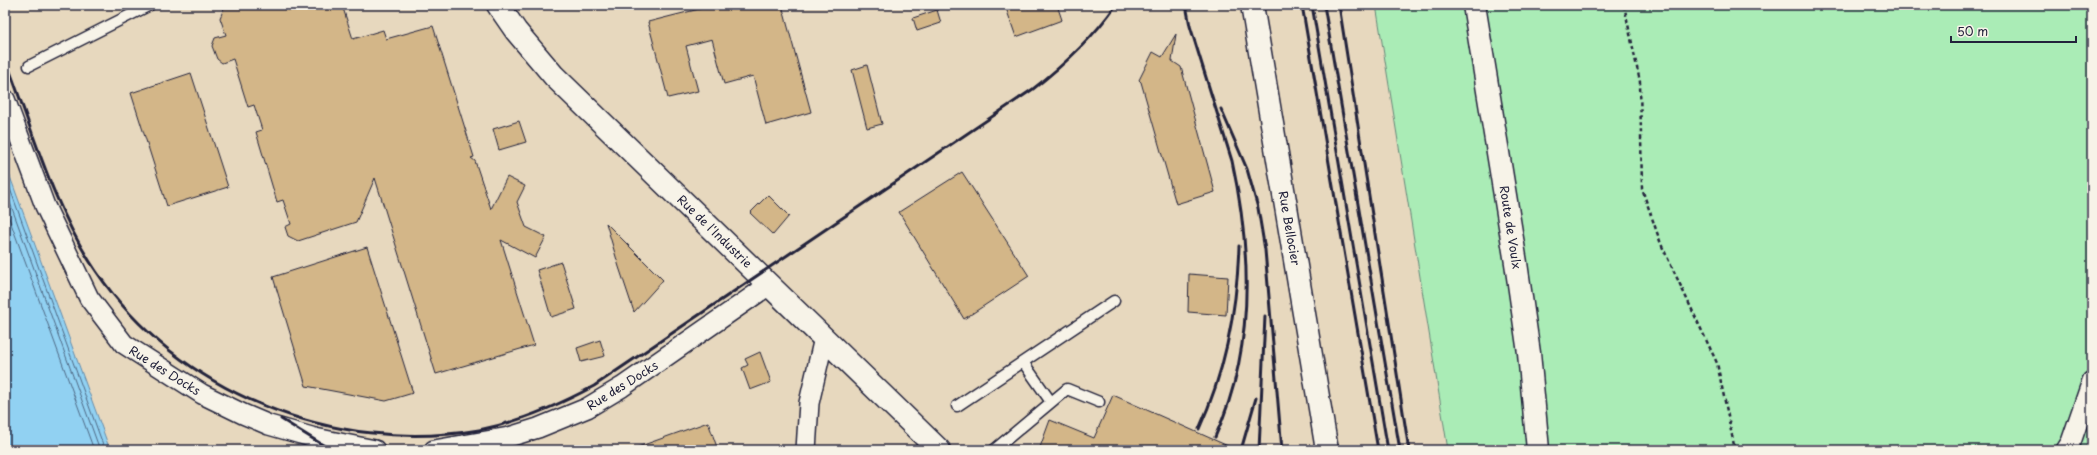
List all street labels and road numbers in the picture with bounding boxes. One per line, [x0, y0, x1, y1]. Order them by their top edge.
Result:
street label: Route de Voulx [1496, 184, 1526, 270]
street label: Rue Bellocier [1275, 189, 1306, 267]
street label: Rue de l'Industrie [674, 191, 756, 271]
street label: Rue des Docks [126, 341, 204, 399]
street label: Rue des Docks [583, 356, 661, 414]

